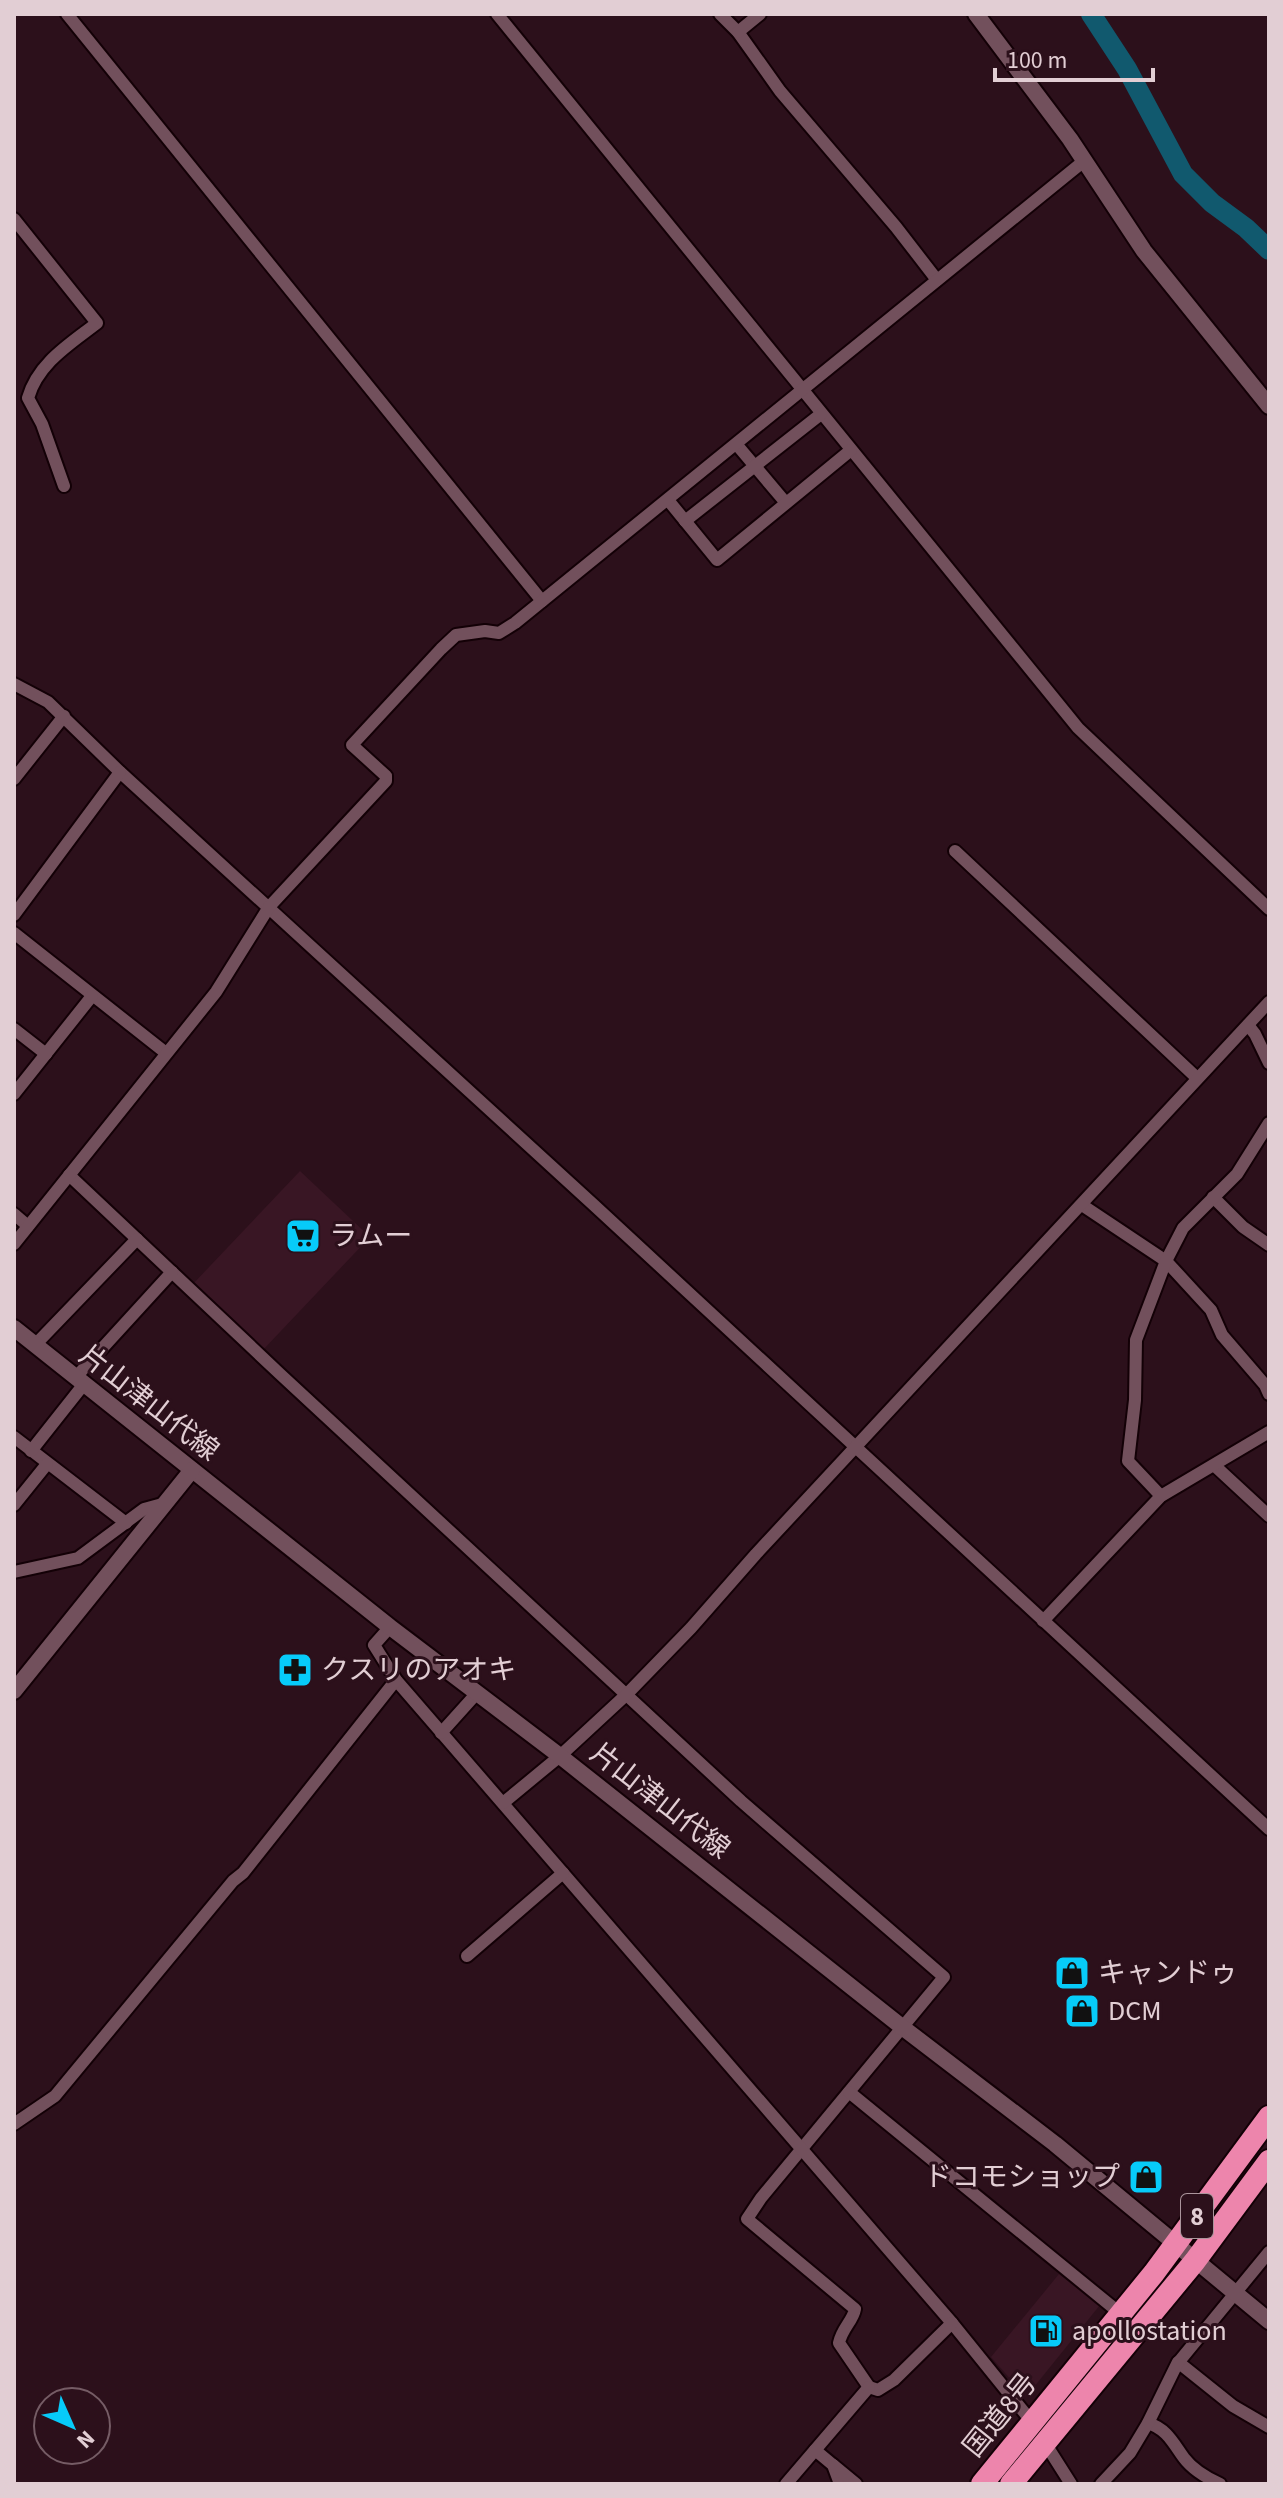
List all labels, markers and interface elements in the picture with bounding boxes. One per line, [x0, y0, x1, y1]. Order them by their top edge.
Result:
scale bar [995, 32, 1153, 82]
text: 100 m [1007, 43, 1067, 78]
place label: ラムー [329, 1216, 412, 1256]
supermarket icon: ラムー [284, 1217, 322, 1255]
street label: 片山津山代線 [70, 1336, 228, 1470]
place label: クスリのアオキ [321, 1650, 516, 1690]
pharmacy icon: クスリのアオキ [276, 1651, 314, 1689]
street label: 片山津山代線 [581, 1734, 739, 1868]
place label: キャンドゥ [1098, 1953, 1238, 1993]
shop icon: キャンドゥ [1053, 1954, 1091, 1992]
place label: DCM [1108, 1991, 1162, 2031]
shop icon: DCM [1063, 1992, 1101, 2030]
place label: ドコモショップ [924, 2157, 1120, 2197]
shop icon: ドコモショップ [1127, 2158, 1165, 2196]
road number: 8 [1181, 2194, 1213, 2238]
place label: apollostation [1072, 2311, 1227, 2351]
fuel station icon: apollostation [1027, 2312, 1065, 2350]
street label: 国道8号 [954, 2364, 1046, 2466]
north arrow [32, 2386, 112, 2466]
text: N [69, 2423, 102, 2456]

